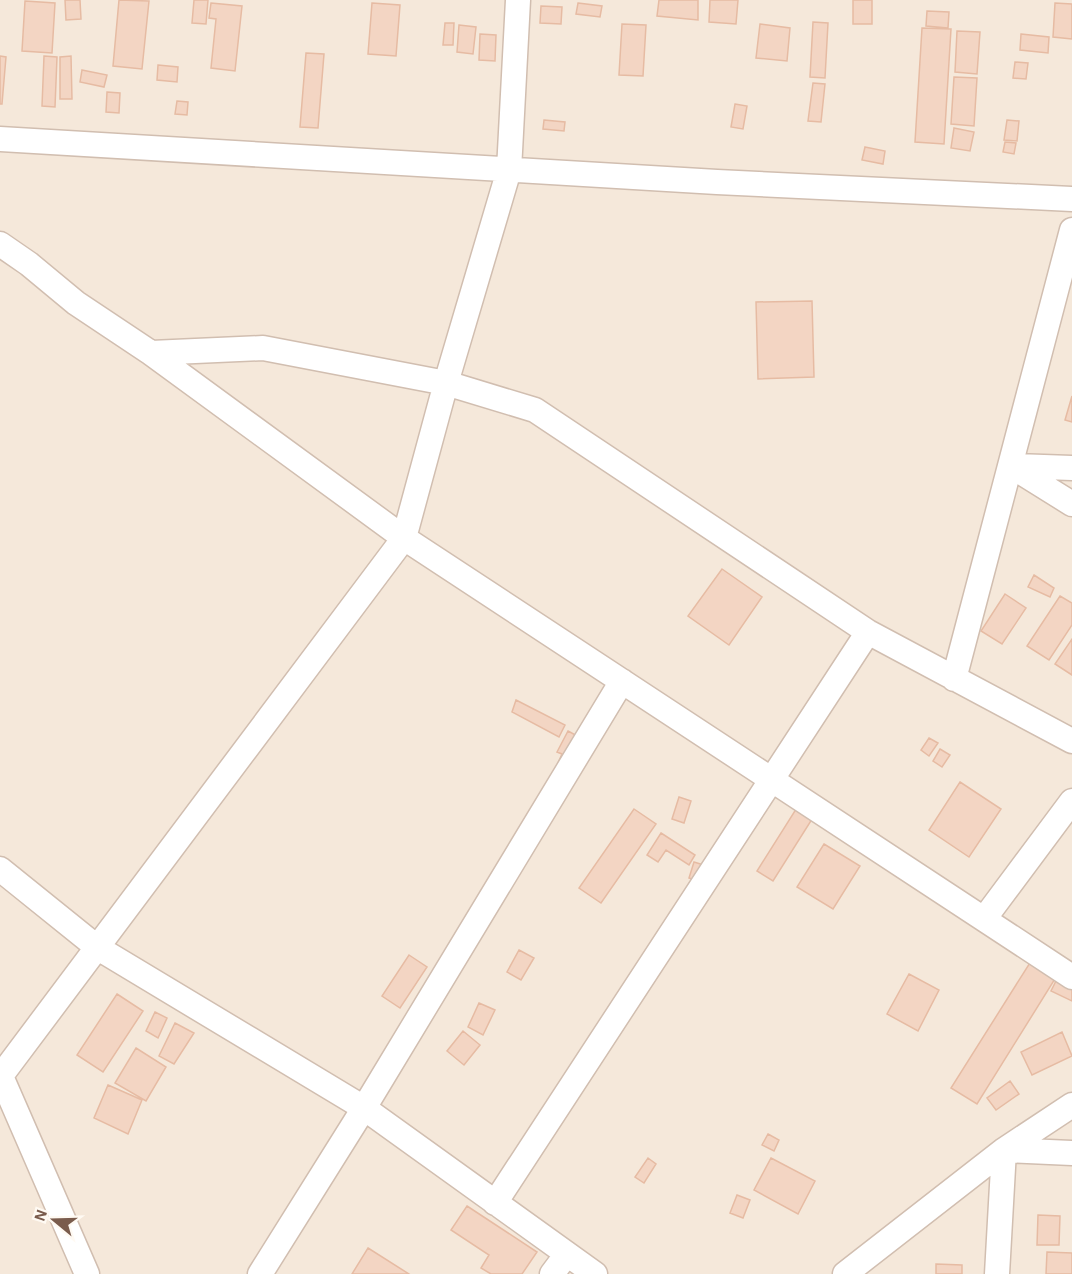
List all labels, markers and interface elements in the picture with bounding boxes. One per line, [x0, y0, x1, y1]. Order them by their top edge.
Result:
north arrow [24, 1190, 84, 1250]
text: N [31, 1208, 50, 1223]

